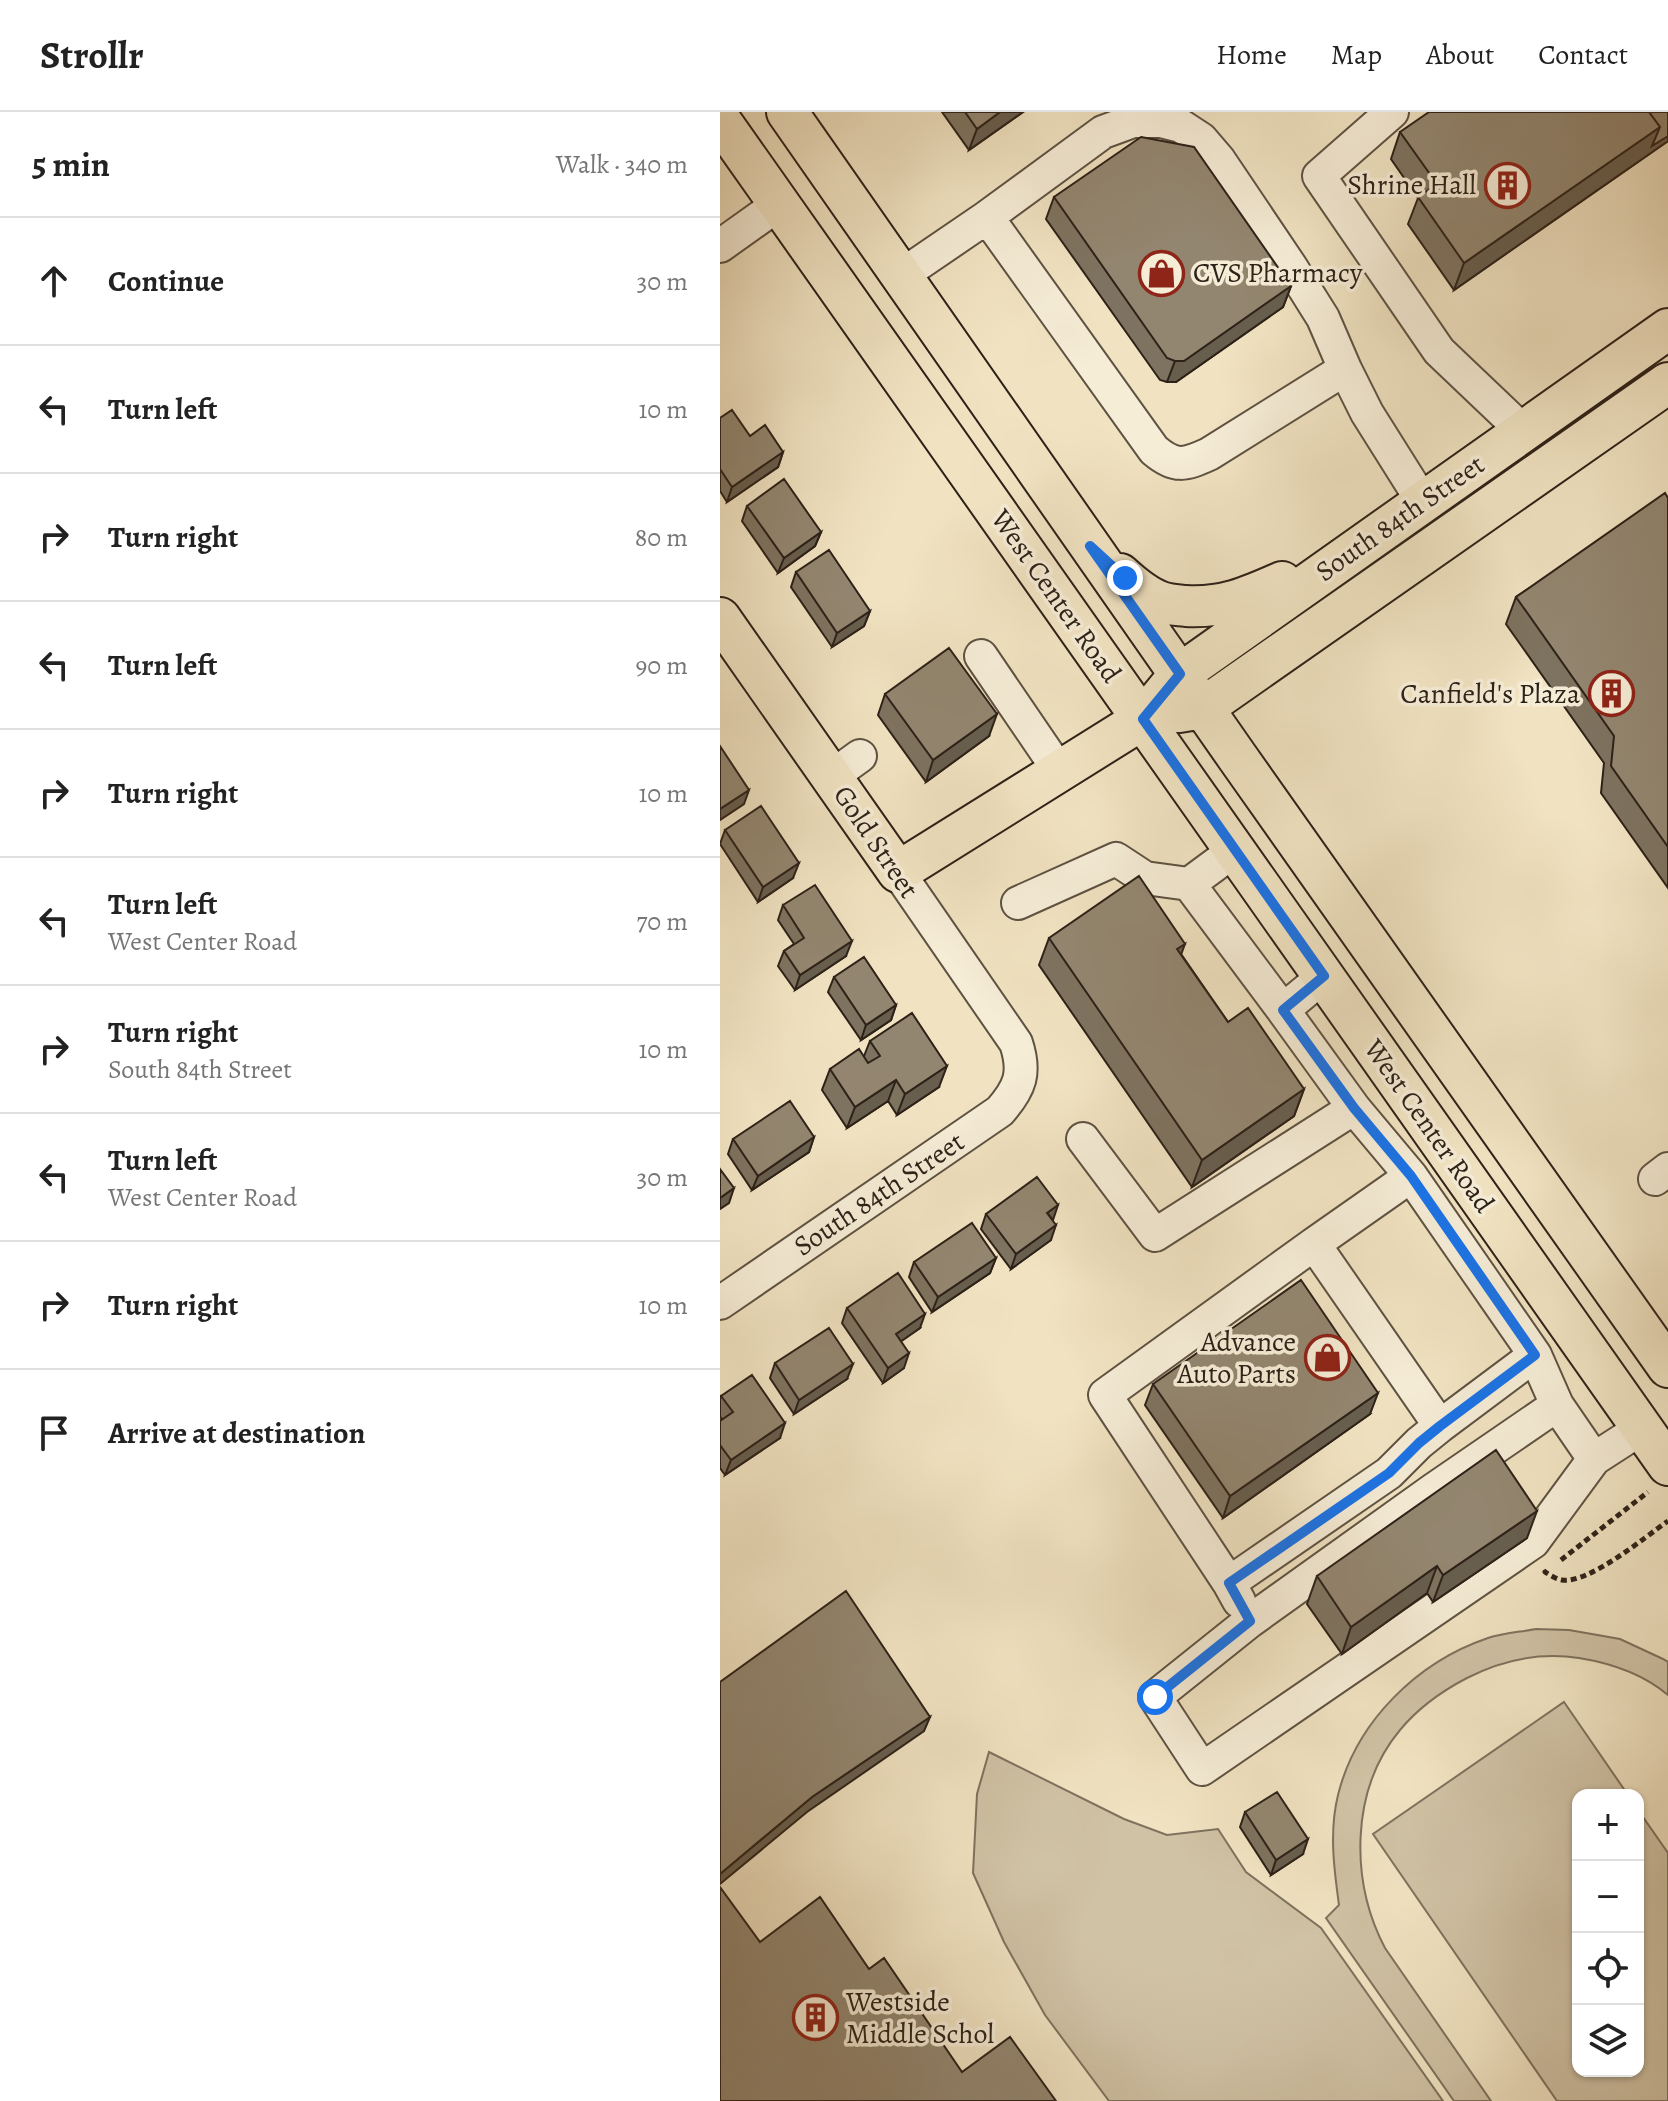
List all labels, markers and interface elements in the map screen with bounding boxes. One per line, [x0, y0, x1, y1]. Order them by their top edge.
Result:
text: Strollr [40, 29, 144, 81]
text: Home [1216, 36, 1287, 74]
text: Map [1331, 36, 1382, 74]
text: About [1426, 36, 1494, 74]
text: Contact [1538, 36, 1628, 74]
text: 5 min [32, 141, 110, 188]
text: Walk · 340 m [556, 147, 688, 182]
building icon: Shrine Hall [1483, 161, 1531, 209]
place label: Shrine Hall [1347, 166, 1476, 204]
shop icon: CVS Pharmacy [1138, 249, 1186, 297]
place label: CVS Pharmacy [1193, 254, 1363, 292]
icon: ahead [32, 259, 76, 303]
text: Continue [108, 261, 224, 301]
text: 30 m [637, 264, 688, 299]
icon: left [32, 387, 76, 431]
text: Turn left [108, 389, 217, 429]
text: 10 m [638, 392, 688, 427]
street label: South 84th Street [1308, 446, 1492, 590]
street label: West Center Road [981, 501, 1131, 691]
icon: right [32, 515, 76, 559]
text: Turn right [108, 517, 238, 557]
text: 80 m [635, 520, 688, 555]
route end [1107, 560, 1143, 596]
icon: left [32, 643, 76, 687]
text: Turn left [108, 645, 217, 685]
text: 90 m [636, 648, 688, 683]
building icon: Canfield's Plaza [1587, 670, 1635, 718]
place label: Canfield's Plaza [1400, 675, 1580, 713]
icon: right [32, 771, 76, 815]
text: Turn right [108, 773, 238, 813]
text: 10 m [638, 776, 688, 811]
street label: Gold Street [824, 778, 928, 906]
text: Turn left [108, 884, 217, 924]
icon: left [32, 899, 76, 943]
text: 70 m [636, 904, 688, 939]
text: West Center Road [108, 924, 297, 959]
text: Turn right [108, 1012, 238, 1052]
icon: right [32, 1027, 76, 1071]
street label: West Center Road [1354, 1031, 1504, 1221]
text: 10 m [638, 1032, 688, 1067]
text: South 84th Street [108, 1052, 292, 1087]
street label: South 84th Street [786, 1123, 972, 1265]
text: Turn left [108, 1140, 217, 1180]
icon: left [32, 1155, 76, 1199]
text: 30 m [637, 1160, 688, 1195]
text: West Center Road [108, 1180, 297, 1215]
icon: right [32, 1283, 76, 1327]
text: Turn right [108, 1285, 238, 1325]
text: 10 m [638, 1288, 688, 1323]
place label: Advance Auto Parts [1176, 1323, 1296, 1393]
shop icon: Advance Auto Parts [1303, 1334, 1351, 1382]
icon: arrive [32, 1411, 76, 1455]
text: Arrive at destination [108, 1413, 365, 1453]
route start [1137, 1679, 1173, 1715]
map controls [1572, 1789, 1644, 2077]
button: + [1572, 1789, 1644, 1861]
button: − [1572, 1861, 1644, 1933]
button: locate [1572, 1933, 1644, 2005]
place label: Westside Middle Schol [845, 1983, 994, 2053]
building icon: Westside Middle Schol [791, 1994, 839, 2042]
button: layers [1572, 2005, 1644, 2077]

